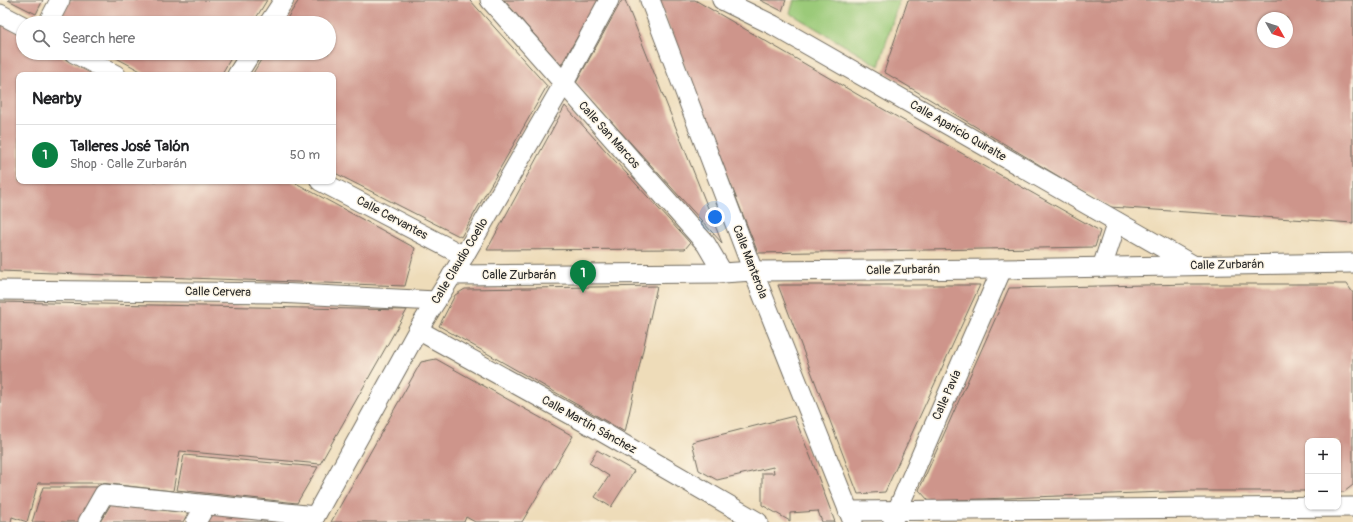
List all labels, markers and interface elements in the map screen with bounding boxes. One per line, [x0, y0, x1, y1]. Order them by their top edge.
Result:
north arrow [1257, 12, 1293, 48]
search box [16, 16, 336, 60]
icon: search [30, 27, 52, 49]
text: Search here [62, 29, 135, 48]
text: Nearby [32, 88, 81, 109]
street label: Calle Aparicio Quiralte [907, 97, 1009, 165]
street label: Calle San Marcos [575, 98, 644, 172]
text: Talleres José Talón [70, 137, 189, 156]
text: 1 [42, 147, 48, 163]
text: 50 m [290, 147, 320, 163]
text: Shop · Calle Zurbarán [70, 156, 187, 172]
street label: Calle Cervantes [354, 193, 431, 243]
your location [705, 207, 725, 227]
street label: Calle Claudio Coello [428, 215, 492, 307]
street label: Calle Manterola [729, 223, 771, 301]
street label: Calle Zurbarán [1190, 257, 1264, 273]
pin: 1 [570, 260, 596, 293]
street label: Calle Zurbarán [866, 262, 940, 278]
street label: Calle Zurbarán [482, 268, 556, 283]
street label: Calle Cervera [185, 284, 252, 300]
street label: Calle Pavía [929, 367, 965, 422]
street label: Calle Martín Sánchez [539, 393, 639, 457]
map controls [1305, 438, 1341, 510]
button: + [1305, 438, 1341, 474]
button: − [1305, 474, 1341, 510]

